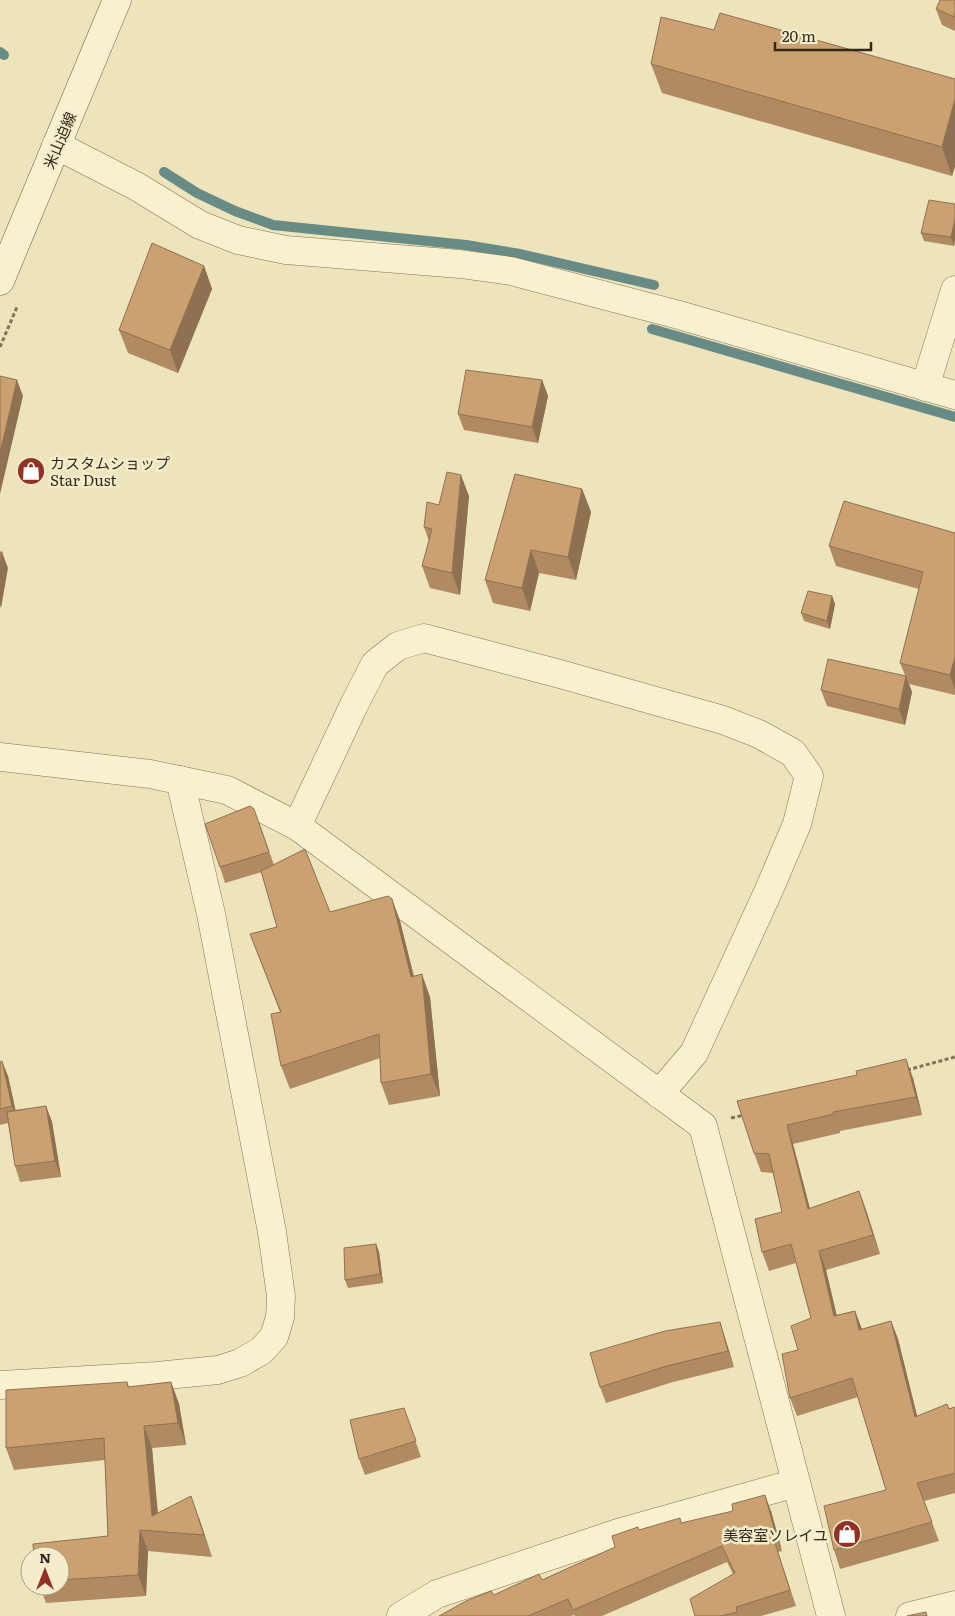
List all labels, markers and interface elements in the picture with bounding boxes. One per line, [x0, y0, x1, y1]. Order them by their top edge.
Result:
scale bar [775, 20, 871, 52]
text: 20 m [782, 24, 816, 47]
street label: 米山迫線 [37, 108, 81, 172]
place label: カスタムショップ Star Dust [50, 451, 170, 491]
shop icon: カスタムショップ Star Dust [16, 456, 46, 486]
shop icon: 美容室ソレイユ [832, 1519, 862, 1549]
place label: 美容室ソレイユ [723, 1523, 828, 1546]
north arrow [20, 1546, 70, 1596]
text: N [39, 1547, 51, 1567]

